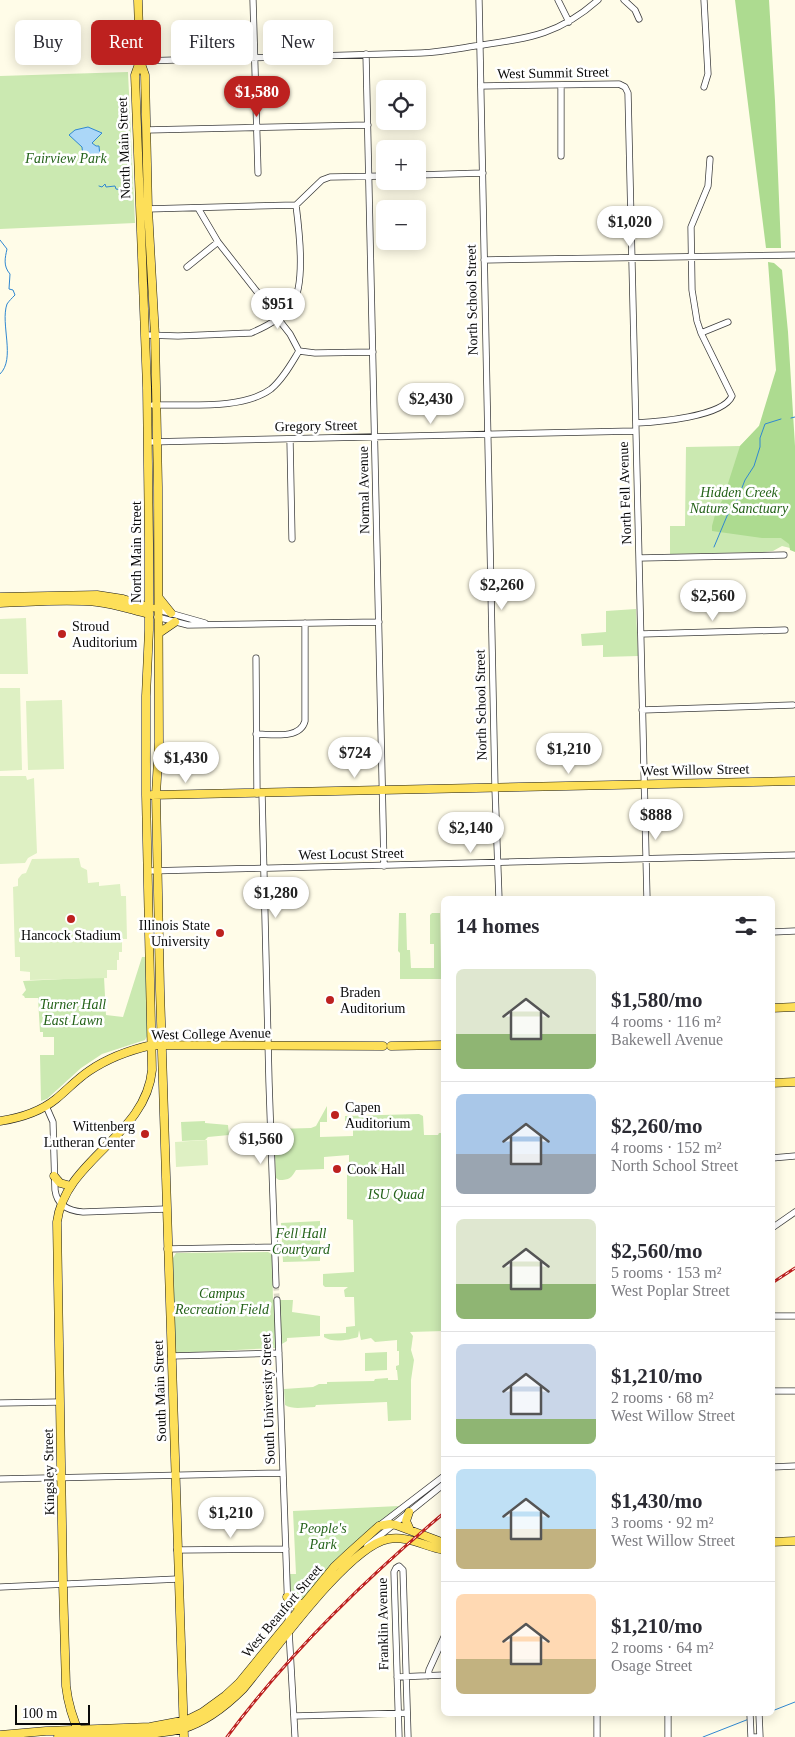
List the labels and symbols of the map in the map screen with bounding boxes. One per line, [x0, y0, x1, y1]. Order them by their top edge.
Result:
street label: West Summit Street [497, 65, 609, 81]
pin: $1,580 [216, 76, 298, 118]
street label: North Main Street [115, 97, 133, 199]
park label: Fairview Park [24, 151, 107, 166]
pin: $1,020 [589, 206, 671, 248]
street label: North School Street [464, 244, 480, 356]
pin: $951 [248, 288, 308, 330]
pin: $2,430 [390, 382, 472, 425]
street label: Gregory Street [274, 418, 358, 434]
street label: North Fell Avenue [616, 441, 634, 545]
street label: Normal Avenue [356, 446, 372, 534]
park label: Hidden Creek Nature Sanctuary [689, 485, 789, 516]
street label: North Main Street [129, 501, 144, 603]
pin: $2,260 [461, 568, 543, 611]
pin: $2,560 [672, 580, 754, 622]
place label: Stroud Auditorium [72, 619, 137, 650]
marker: Stroud Auditorium [56, 628, 68, 640]
street label: North School Street [473, 649, 489, 761]
pin: $1,210 [528, 732, 610, 775]
pin: $724 [325, 736, 385, 779]
pin: $1,430 [145, 742, 227, 784]
street label: West Willow Street [641, 762, 749, 778]
pin: $888 [626, 798, 686, 841]
pin: $2,140 [430, 812, 512, 854]
street label: West Locust Street [298, 846, 404, 862]
pin: $1,280 [235, 876, 317, 919]
marker: Hancock Stadium [65, 913, 77, 925]
place label: Illinois State University [139, 918, 210, 949]
marker: Illinois State University [214, 927, 226, 939]
place label: Hancock Stadium [21, 928, 121, 943]
place label: Braden Auditorium [340, 985, 405, 1016]
marker: Braden Auditorium [324, 994, 336, 1006]
park label: Turner Hall East Lawn [40, 997, 106, 1028]
street label: West College Avenue [151, 1025, 271, 1043]
place label: Capen Auditorium [345, 1100, 410, 1131]
marker: Capen Auditorium [329, 1109, 341, 1121]
place label: Wittenberg Lutheran Center [44, 1119, 135, 1150]
pin: $1,560 [220, 1122, 302, 1165]
marker: Wittenberg Lutheran Center [139, 1128, 151, 1140]
place label: Cook Hall [347, 1162, 405, 1177]
marker: Cook Hall [331, 1163, 343, 1175]
park label: ISU Quad [367, 1187, 425, 1202]
park label: Fell Hall Courtyard [272, 1226, 331, 1257]
park label: Campus Recreation Field [174, 1286, 270, 1317]
street label: South University Street [258, 1333, 278, 1465]
street label: South Main Street [151, 1340, 169, 1442]
street label: Kingsley Street [41, 1428, 57, 1515]
pin: $1,210 [190, 1496, 272, 1539]
park label: People's Park [298, 1521, 347, 1552]
street label: West Beaufort Street [239, 1562, 325, 1660]
street label: Franklin Avenue [375, 1578, 391, 1670]
scale bar [15, 1702, 90, 1725]

